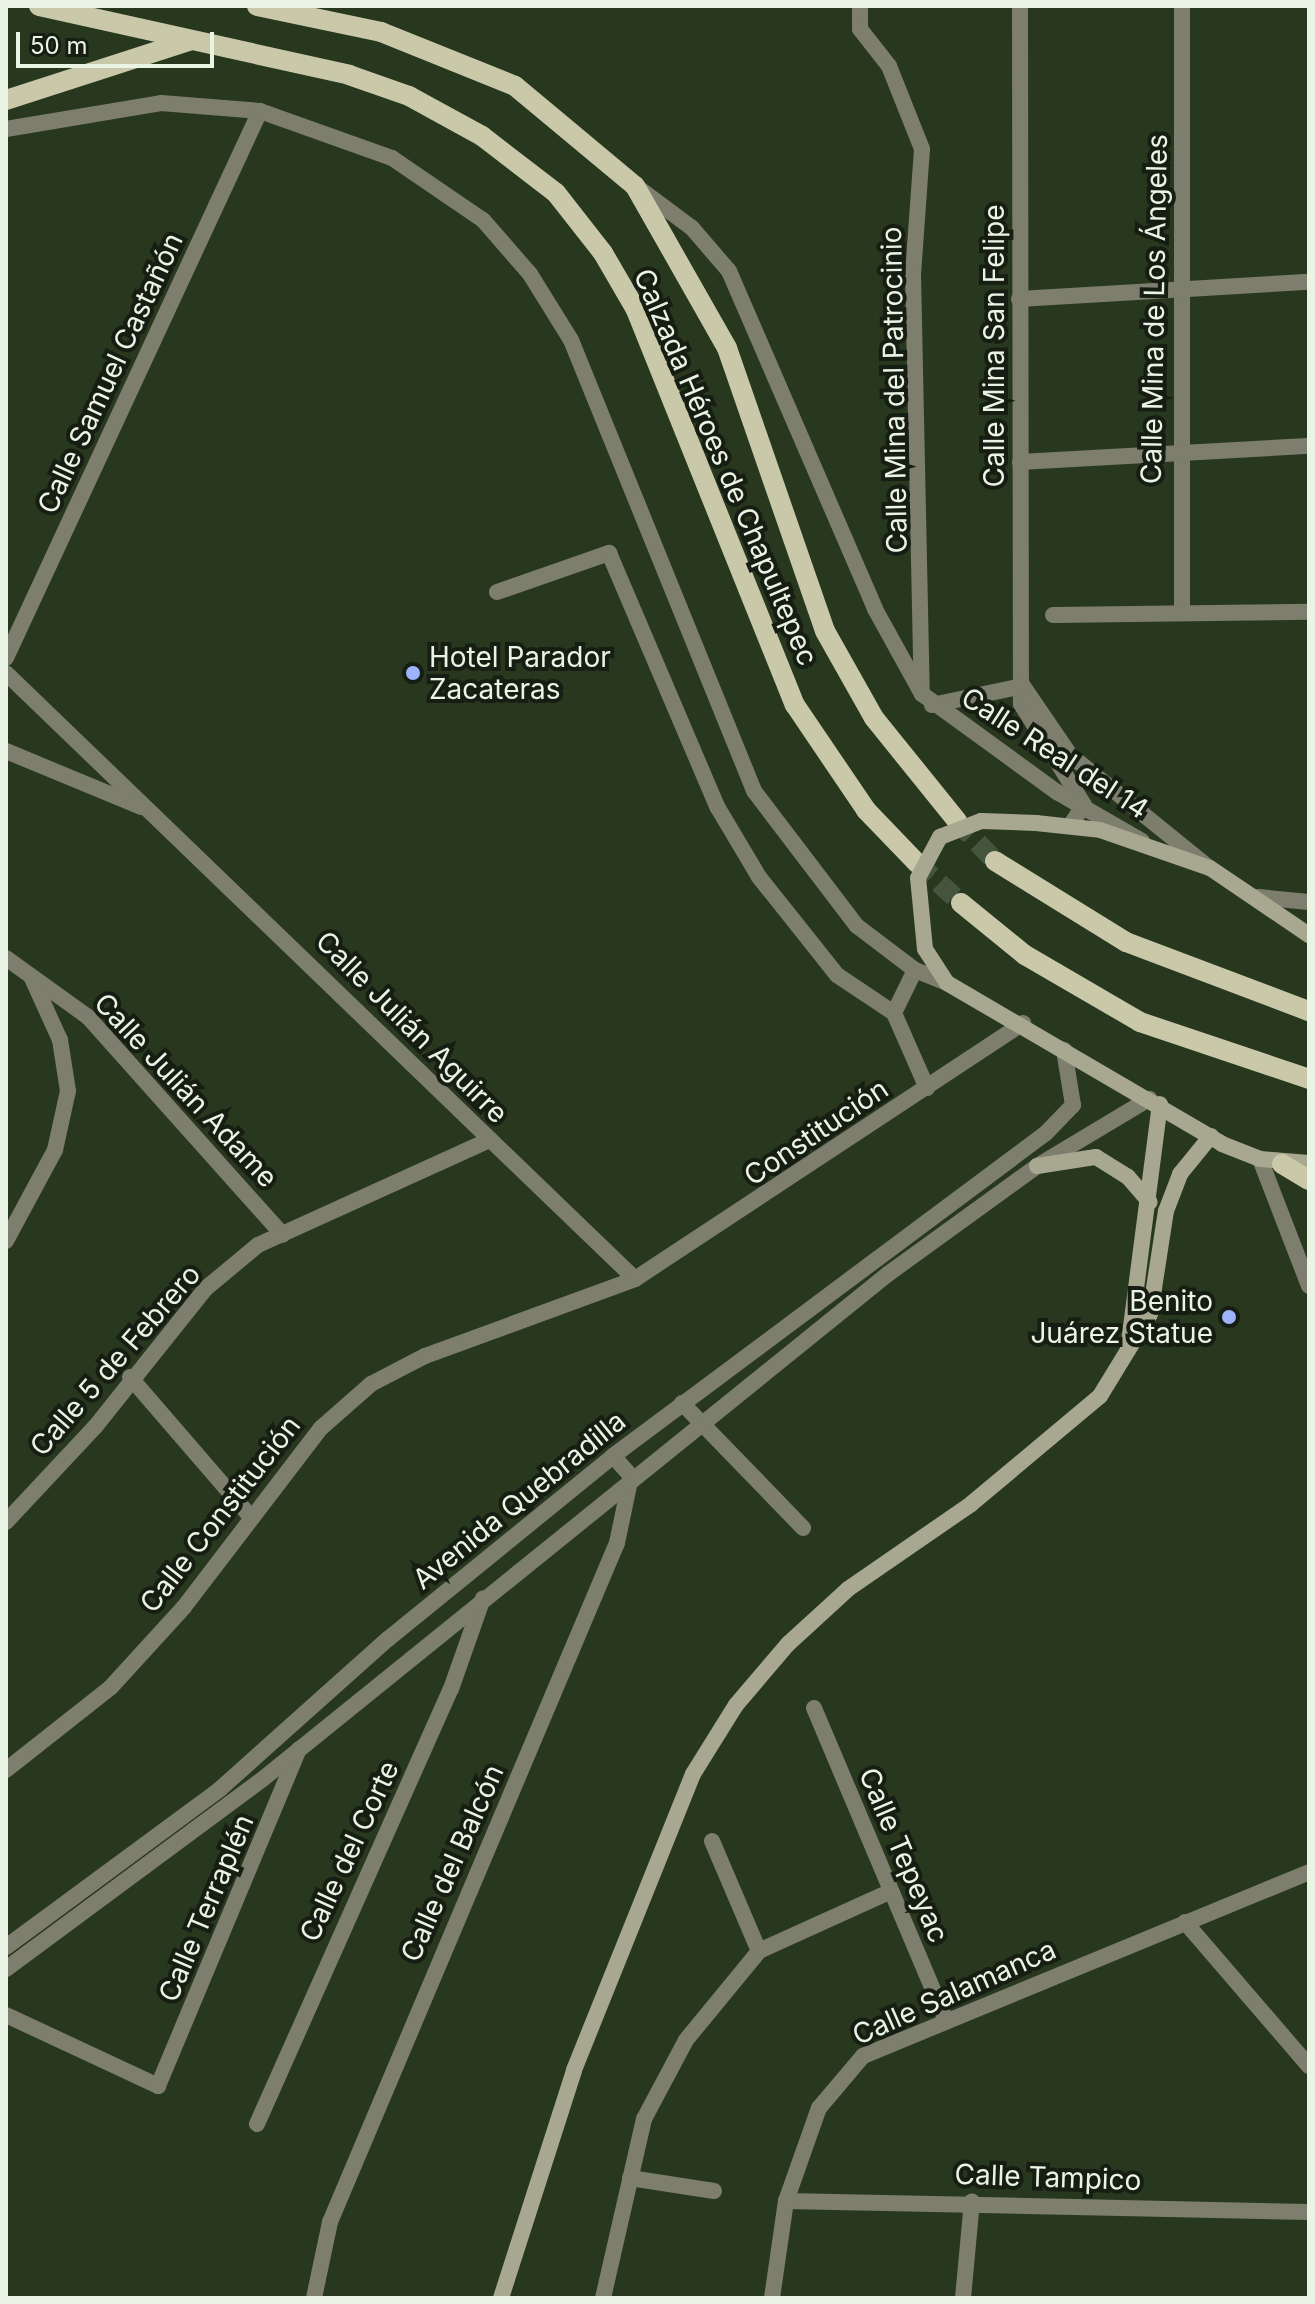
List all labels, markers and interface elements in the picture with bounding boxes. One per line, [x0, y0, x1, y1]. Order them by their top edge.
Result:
scale bar [20, 16, 218, 66]
text: 50 m [30, 31, 88, 60]
street label: Calle Mina de Los Ángeles [1134, 134, 1174, 484]
street label: Calle Mina San Felipe [977, 204, 1011, 488]
street label: Calle Mina del Patrocinio [874, 226, 914, 554]
street label: Calle Samuel Castañón [30, 227, 190, 519]
street label: Calzada Héroes de Chapultepec [627, 264, 825, 670]
place label: Hotel Parador Zacateras [429, 640, 611, 706]
marker: Hotel Parador Zacateras [404, 664, 422, 682]
street label: Calle Real del 14 [955, 680, 1155, 826]
street label: Calle Julián Aguirre [309, 924, 515, 1130]
street label: Calle Julián Adame [87, 986, 285, 1194]
street label: Constitución [738, 1072, 894, 1192]
street label: Calle 5 de Febrero [23, 1258, 207, 1462]
place label: Benito Juárez Statue [1030, 1284, 1213, 1350]
marker: Benito Juárez Statue [1220, 1308, 1238, 1326]
street label: Avenida Quebradilla [406, 1404, 632, 1596]
street label: Calle Constitución [133, 1409, 307, 1619]
street label: Calle del Corte [292, 1755, 406, 1947]
street label: Calle del Balcón [393, 1759, 511, 1967]
street label: Calle Tepeyac [852, 1763, 956, 1947]
street label: Calle Terraplén [151, 1809, 261, 2007]
street label: Calle Salamanca [847, 1932, 1061, 2052]
street label: Calle Tampico [954, 2157, 1142, 2197]

